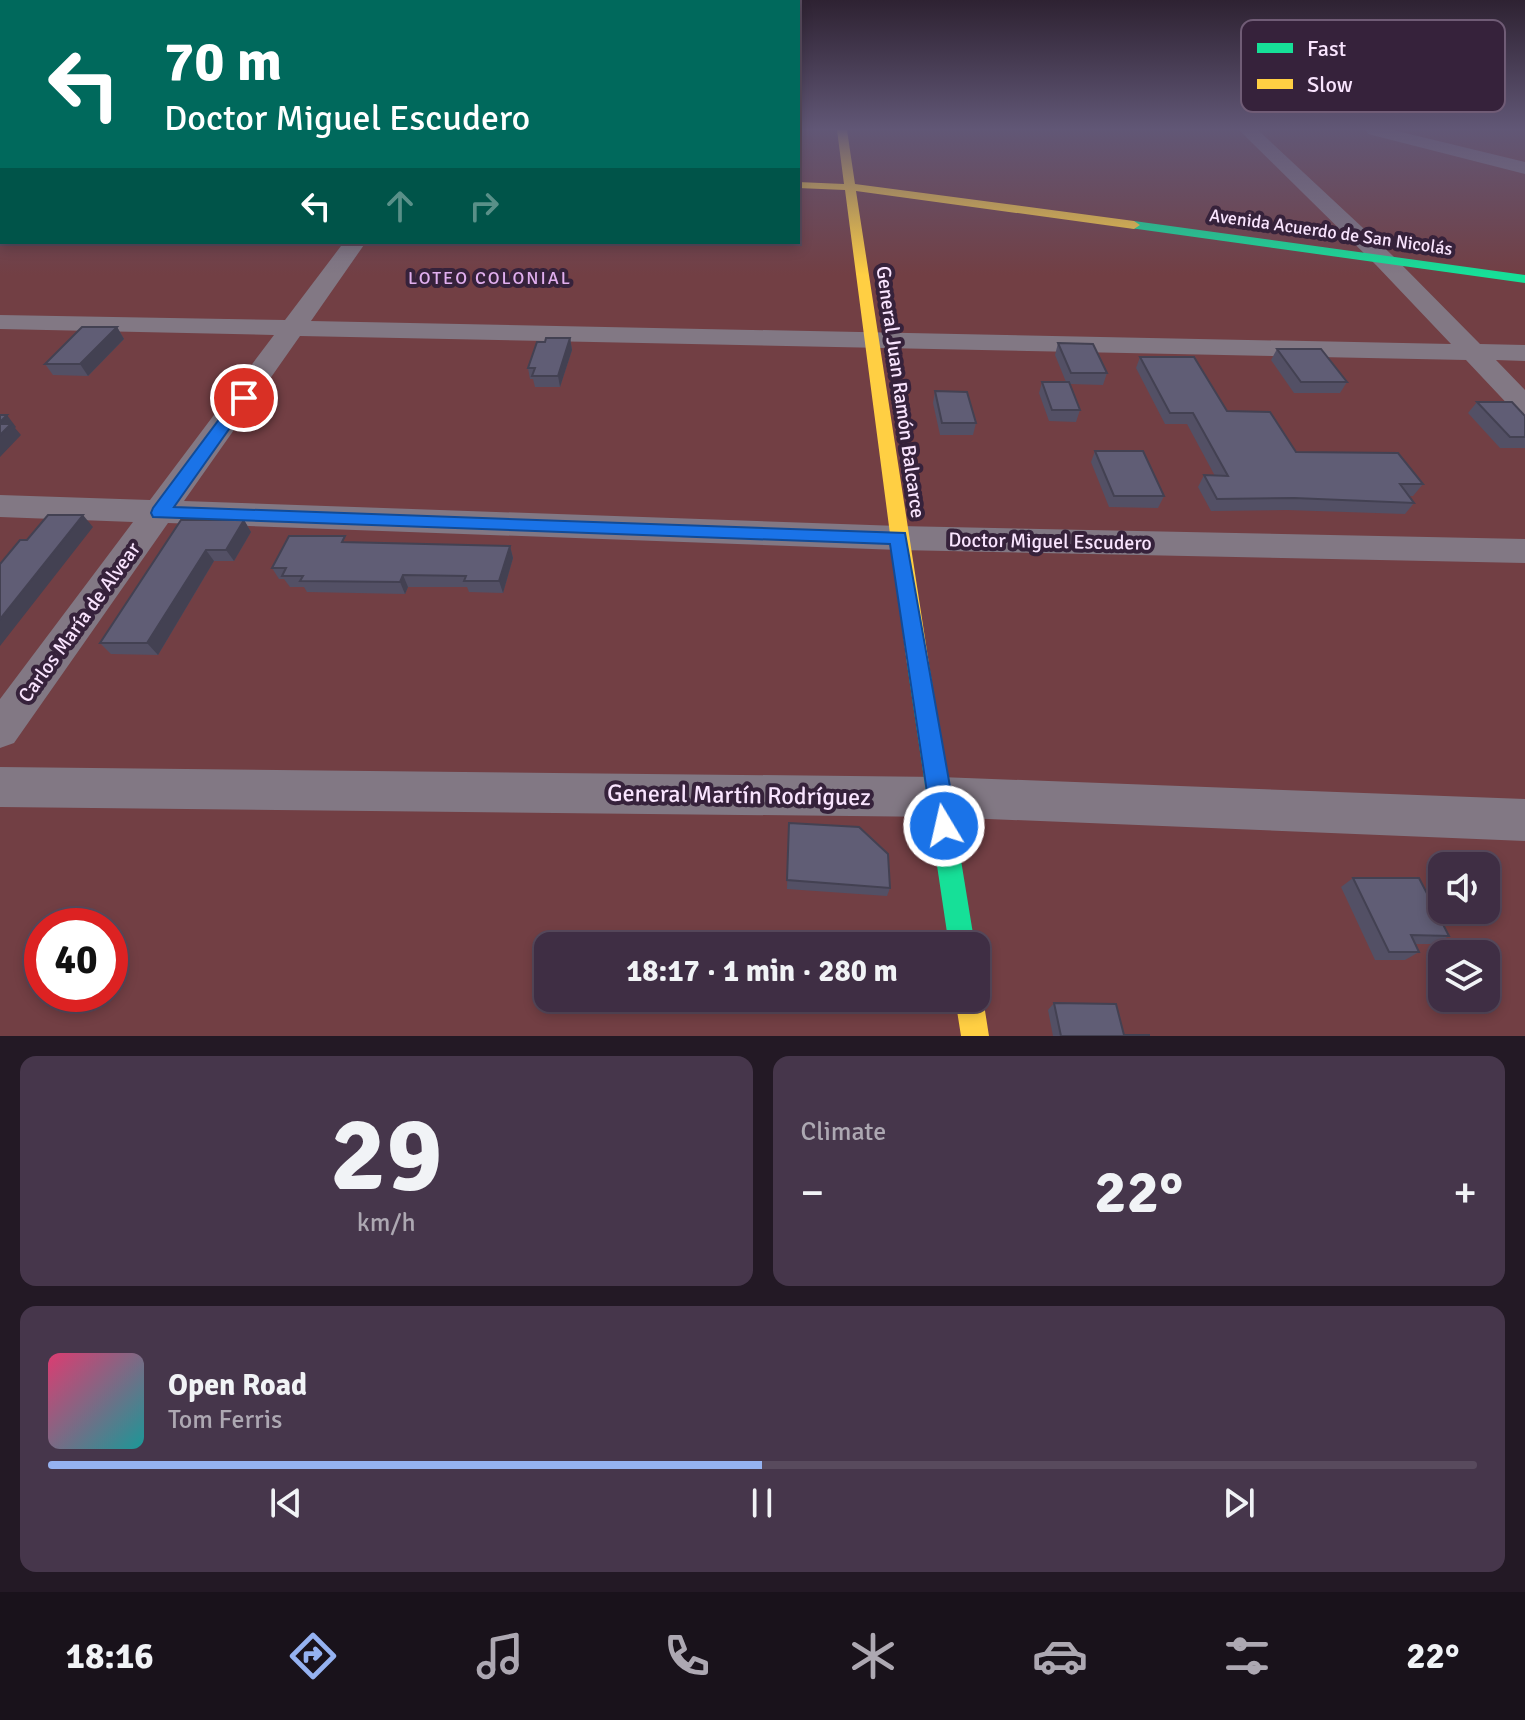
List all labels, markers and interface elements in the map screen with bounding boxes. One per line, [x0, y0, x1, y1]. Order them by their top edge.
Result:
legend [1241, 20, 1505, 112]
text: 70 m [164, 27, 282, 96]
icon: left [32, 32, 136, 136]
text: Fast [1307, 35, 1347, 62]
text: Slow [1307, 71, 1353, 98]
text: Doctor Miguel Escudero [164, 96, 530, 141]
icon: left [294, 184, 338, 228]
icon: ahead [378, 184, 422, 228]
icon: right [462, 184, 506, 228]
street label: Avenida Acuerdo de San Nicolás [1208, 204, 1454, 260]
street label: General Juan Ramón Balcarce [870, 264, 931, 520]
district label: LOTEO COLONIAL [408, 267, 572, 289]
pin [210, 364, 278, 432]
icon: arrive [222, 376, 266, 420]
street label: Doctor Miguel Escudero [948, 527, 1152, 556]
street label: Carlos María de Alvear [13, 537, 146, 707]
street label: General Martín Rodríguez [607, 778, 871, 812]
position arrow [902, 784, 986, 868]
map controls [1428, 852, 1500, 1012]
button: sound [1428, 852, 1500, 924]
speed limit sign: 40 [24, 908, 128, 1012]
button: layers [1428, 940, 1500, 1012]
text: 18:17 · 1 min · 280 m [626, 953, 898, 990]
text: 29 [330, 1091, 442, 1219]
text: Climate [801, 1116, 886, 1148]
text: 22° [1094, 1156, 1183, 1230]
text: − [801, 1166, 824, 1220]
text: + [1453, 1166, 1477, 1220]
text: km/h [357, 1207, 416, 1239]
text: Open Road [168, 1367, 307, 1404]
text: Tom Ferris [168, 1404, 282, 1436]
icon: previous [264, 1481, 308, 1525]
icon: pause [740, 1481, 784, 1525]
icon: next [1217, 1481, 1261, 1525]
icon: directions [285, 1628, 341, 1684]
icon: music [472, 1628, 528, 1684]
icon: phone [659, 1628, 715, 1684]
icon: climate [845, 1628, 901, 1684]
icon: car [1032, 1628, 1088, 1684]
icon: filters [1219, 1628, 1275, 1684]
text: 18:16 [65, 1634, 154, 1679]
text: 22° [1406, 1634, 1459, 1679]

